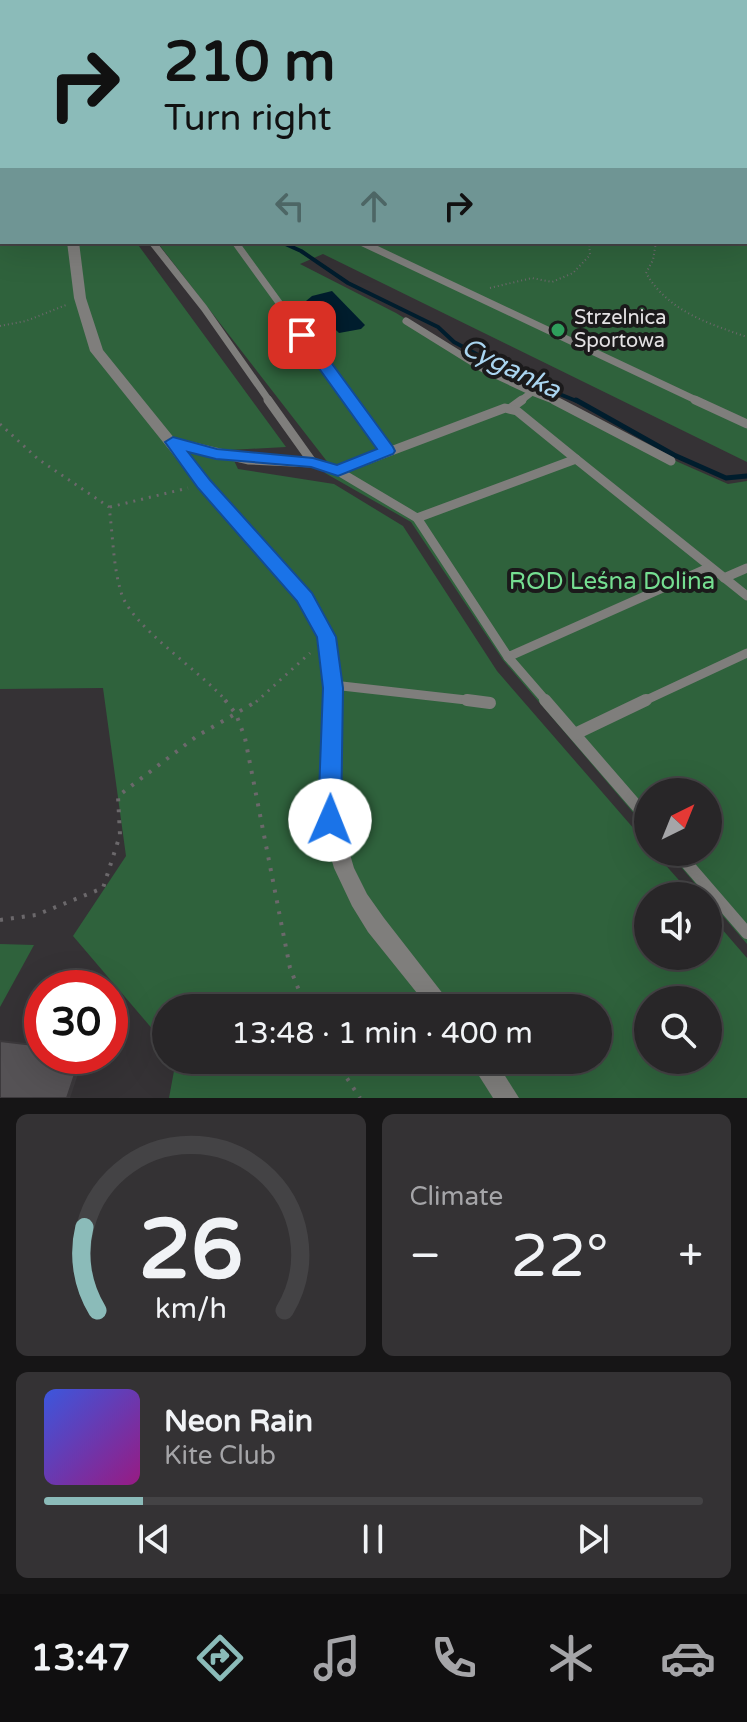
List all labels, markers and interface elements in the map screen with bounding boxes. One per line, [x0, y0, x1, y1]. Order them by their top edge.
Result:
text: 210 m [164, 29, 335, 96]
icon: right [32, 32, 136, 136]
text: Turn right [164, 97, 331, 140]
icon: left [268, 184, 312, 228]
icon: ahead [352, 184, 396, 228]
icon: right [436, 184, 480, 228]
pin [268, 301, 336, 369]
place label: Strzelnica Sportowa [574, 306, 667, 353]
icon: arrive [280, 313, 324, 357]
marker: Strzelnica Sportowa [549, 321, 567, 339]
water label: Cyganka [457, 331, 567, 406]
park label: ROD Leśna Dolina [509, 567, 715, 596]
position arrow [288, 778, 372, 862]
north arrow [634, 778, 722, 866]
map controls [634, 778, 722, 1074]
button: sound [634, 882, 722, 970]
speed limit sign: 30 [24, 970, 128, 1074]
button: search [634, 986, 722, 1074]
text: 13:48 · 1 min · 400 m [231, 1015, 533, 1052]
text: Climate [410, 1181, 503, 1212]
text: 26 [139, 1201, 243, 1301]
text: 22° [511, 1221, 609, 1293]
text: − [410, 1230, 441, 1283]
text: + [678, 1230, 703, 1283]
text: km/h [155, 1292, 227, 1326]
text: Neon Rain [164, 1403, 313, 1440]
text: Kite Club [164, 1440, 276, 1471]
icon: previous [132, 1517, 176, 1561]
icon: pause [351, 1517, 395, 1561]
icon: next [571, 1517, 615, 1561]
icon: directions [192, 1630, 248, 1686]
icon: music [309, 1630, 365, 1686]
icon: phone [426, 1630, 482, 1686]
icon: climate [543, 1630, 599, 1686]
icon: car [660, 1630, 716, 1686]
text: 13:47 [31, 1637, 130, 1680]

